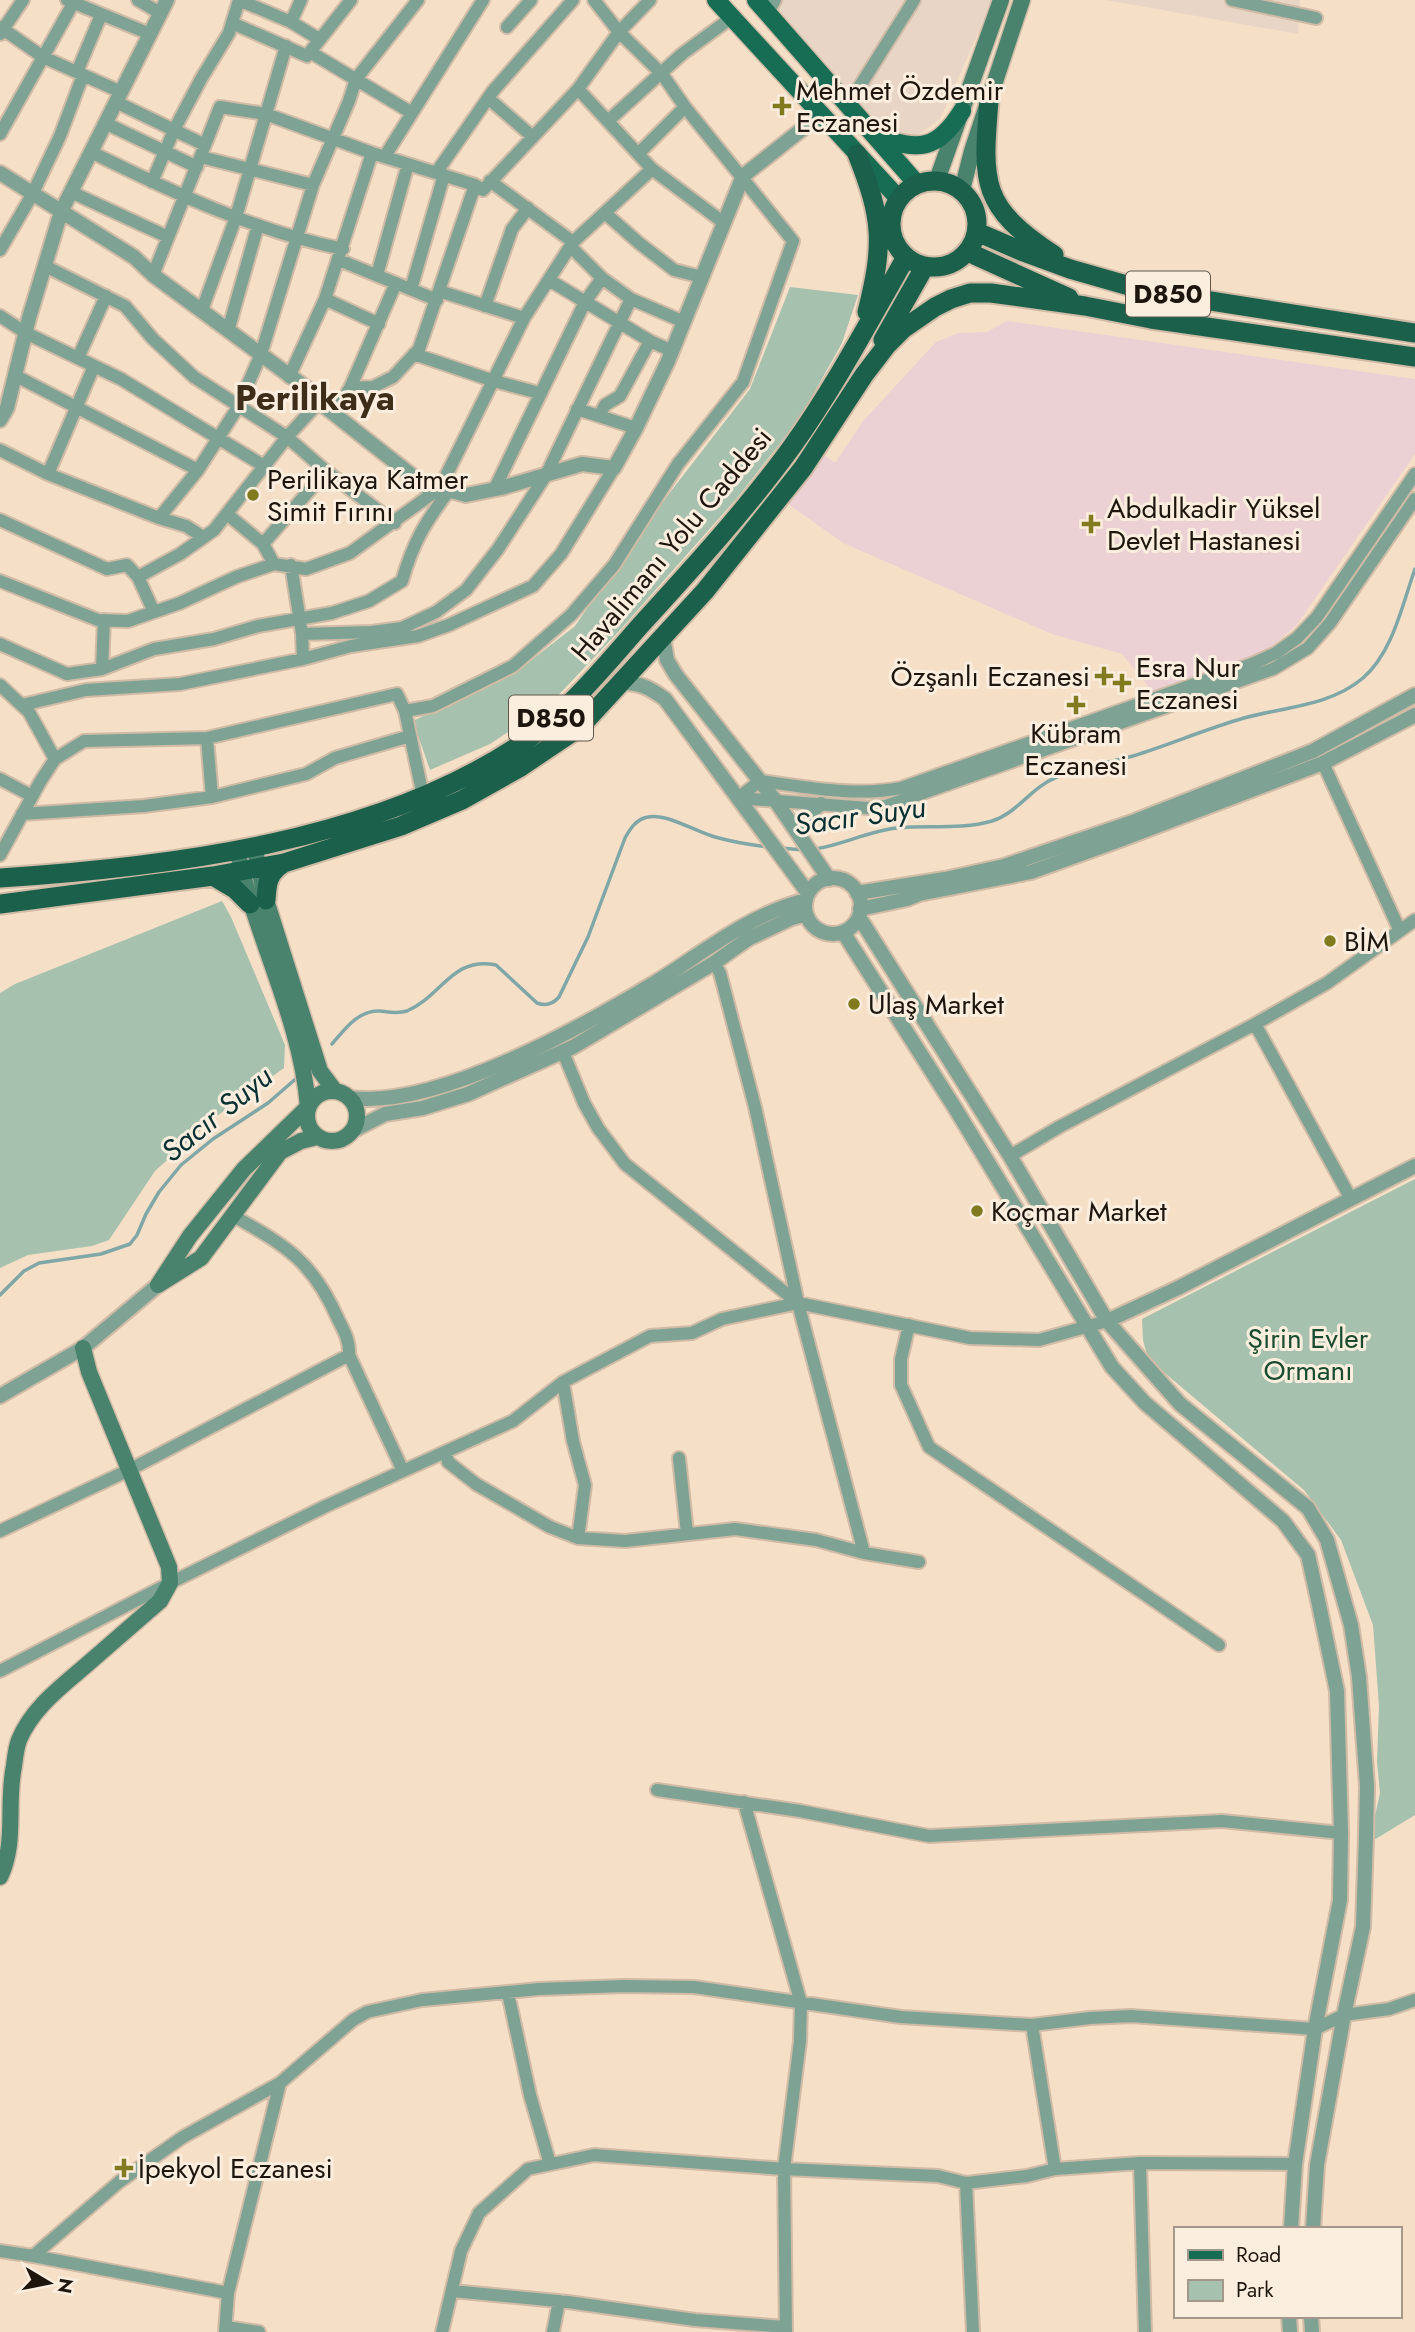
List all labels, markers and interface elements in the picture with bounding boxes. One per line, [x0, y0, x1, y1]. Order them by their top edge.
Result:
place label: Mehmet Özdemir Eczanesi [796, 70, 1004, 143]
marker: Mehmet Özdemir Eczanesi [774, 98, 790, 114]
road number: D850 [1126, 272, 1210, 316]
district label: Perilikaya [235, 373, 395, 423]
street label: Havalimanı Yolu Caddesi [561, 419, 782, 670]
place label: Perilikaya Katmer Simit Fırını [267, 459, 469, 532]
marker: Perilikaya Katmer Simit Fırını [245, 487, 261, 503]
place label: Abdulkadir Yüksel Devlet Hastanesi [1107, 488, 1320, 561]
marker: Abdulkadir Yüksel Devlet Hastanesi [1081, 514, 1101, 534]
place label: Esra Nur Eczanesi [1136, 647, 1241, 720]
place label: Özşanlı Eczanesi [891, 656, 1090, 697]
marker: Özşanlı Eczanesi [1096, 668, 1112, 684]
marker: Esra Nur Eczanesi [1114, 675, 1130, 691]
road number: D850 [509, 696, 593, 740]
marker: Kübram Eczanesi [1068, 697, 1084, 713]
place label: Kübram Eczanesi [1025, 713, 1127, 786]
water label: Sacır Suyu [791, 785, 928, 846]
place label: BİM [1344, 921, 1389, 962]
marker: BİM [1322, 933, 1338, 949]
place label: Ulaş Market [868, 984, 1004, 1025]
marker: Ulaş Market [846, 996, 862, 1012]
water label: Sacır Suyu [152, 1055, 282, 1172]
place label: Koçmar Market [991, 1191, 1167, 1232]
marker: Koçmar Market [969, 1203, 985, 1219]
park label: Şirin Evler Ormanı [1248, 1318, 1369, 1391]
place label: İpekyol Eczanesi [138, 2148, 333, 2189]
marker: İpekyol Eczanesi [116, 2160, 132, 2176]
legend [1174, 2227, 1401, 2318]
text: Road [1236, 2240, 1281, 2270]
north arrow [14, 2248, 84, 2318]
text: Park [1236, 2275, 1274, 2305]
text: N [51, 2276, 80, 2296]

